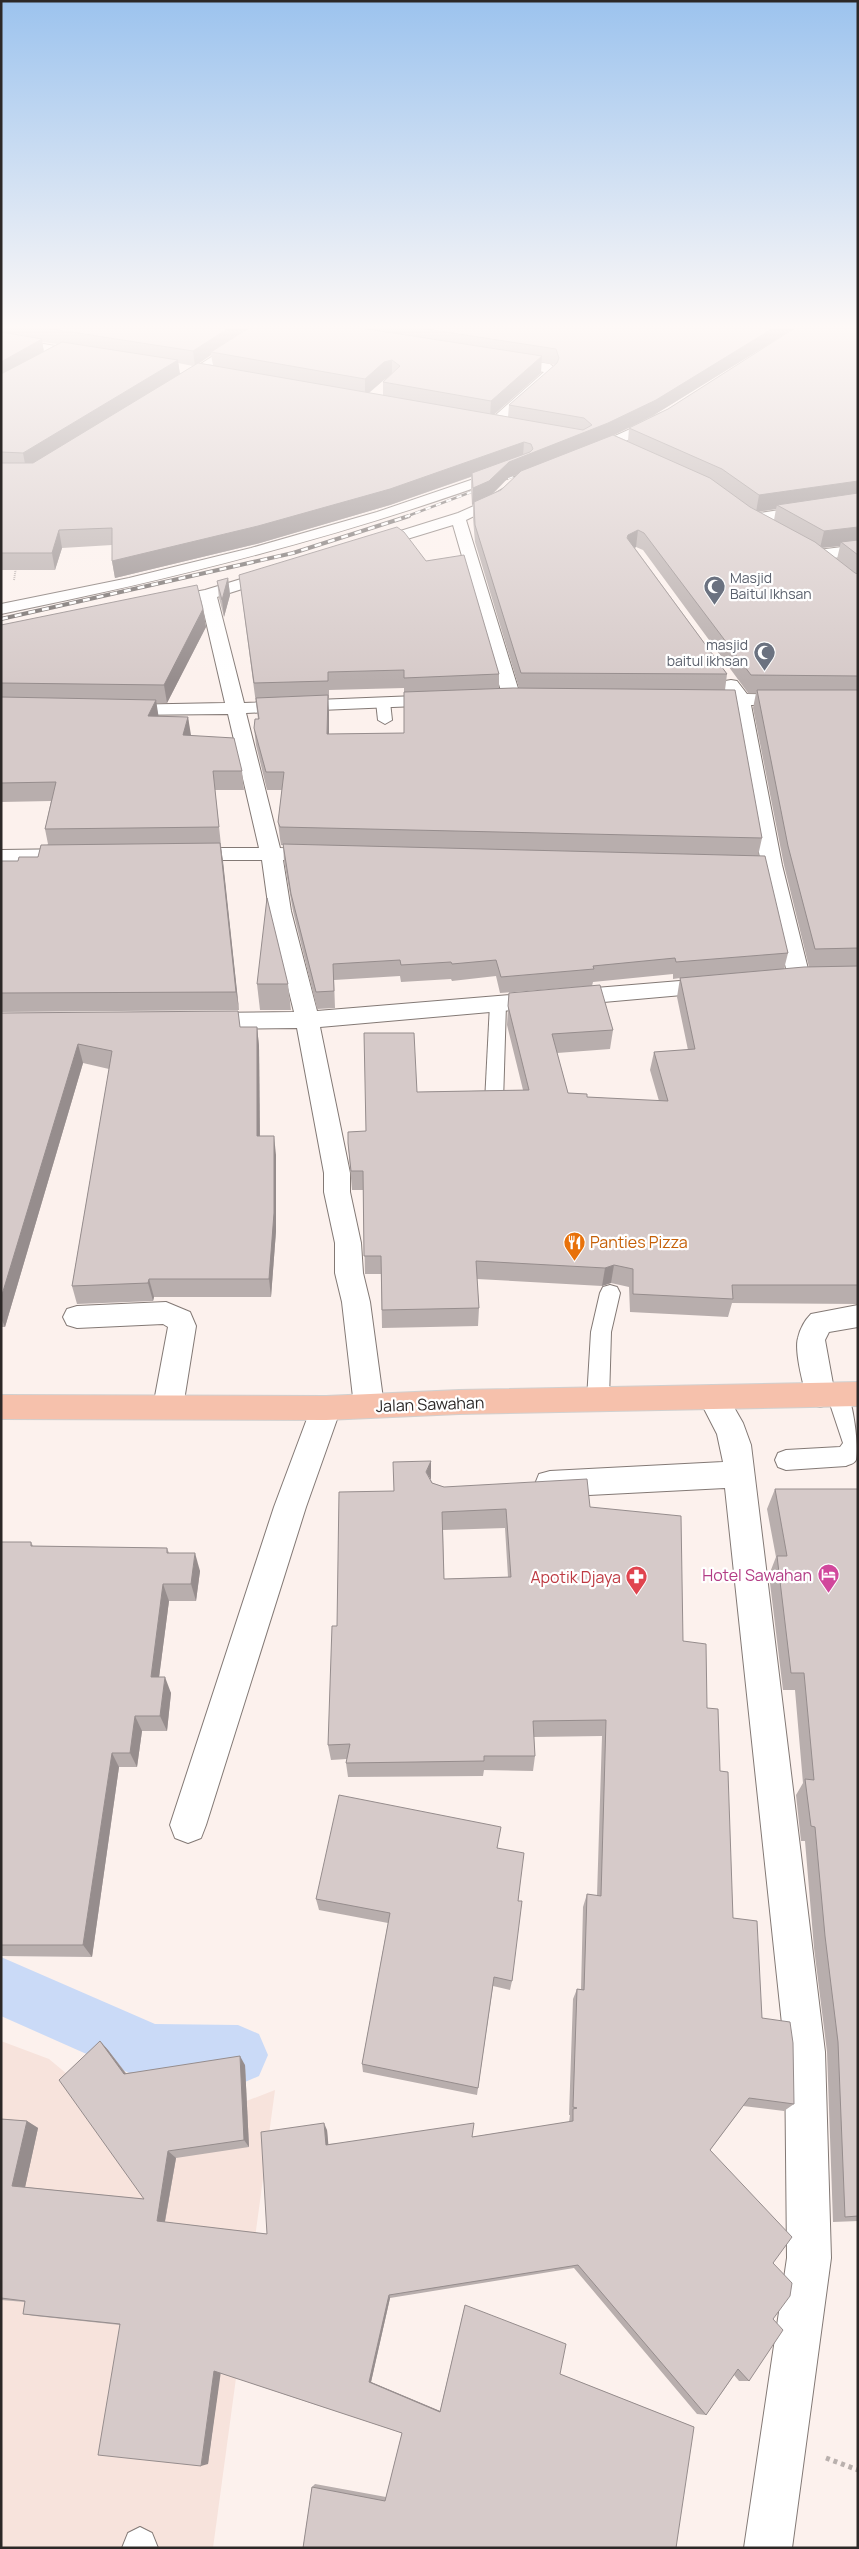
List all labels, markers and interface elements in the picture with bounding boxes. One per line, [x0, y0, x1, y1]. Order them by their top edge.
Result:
place label: Masjid Baitul Ikhsan [730, 568, 812, 603]
mosque icon: Masjid Baitul Ikhsan [702, 574, 726, 605]
place label: masjid baitul ikhsan [667, 635, 748, 670]
mosque icon: masjid baitul ikhsan [752, 641, 776, 672]
restaurant icon: Panties Pizza [562, 1230, 586, 1261]
place label: Panties Pizza [590, 1231, 688, 1253]
street label: Jalan Sawahan [375, 1391, 485, 1417]
hotel icon: Hotel Sawahan [816, 1563, 840, 1594]
place label: Hotel Sawahan [702, 1564, 812, 1586]
pharmacy icon: Apotik Djaya [625, 1565, 649, 1596]
place label: Apotik Djaya [530, 1566, 621, 1588]

